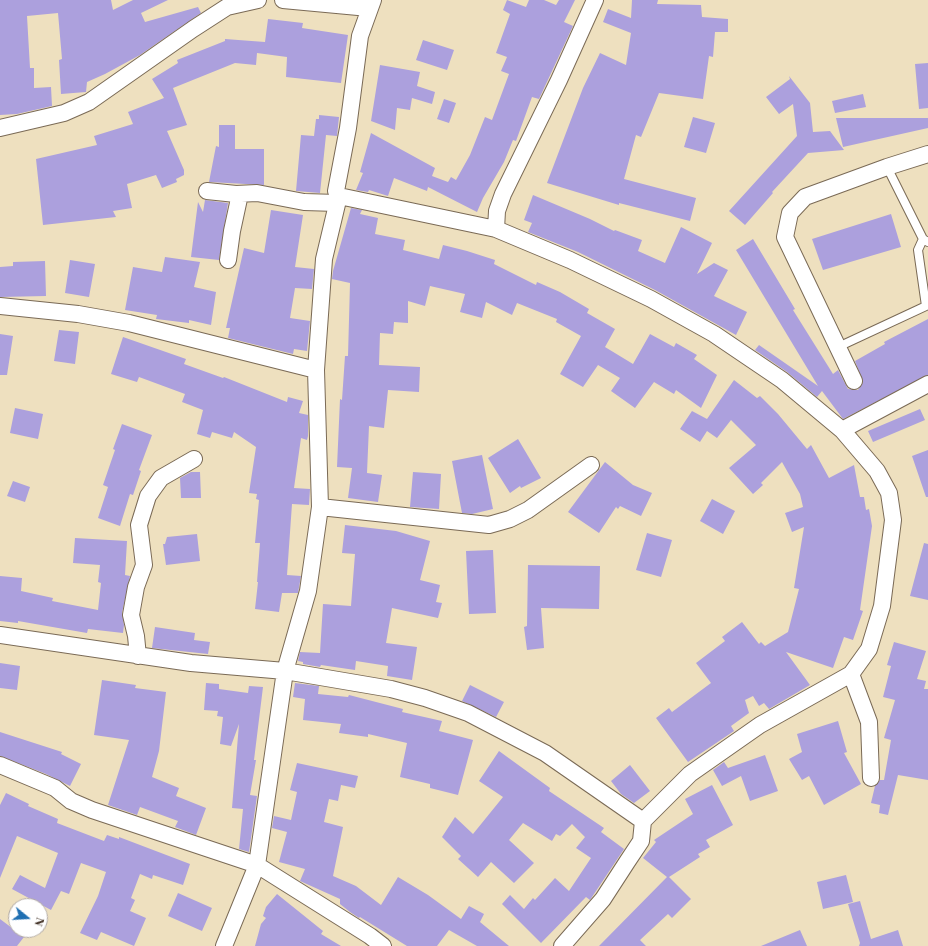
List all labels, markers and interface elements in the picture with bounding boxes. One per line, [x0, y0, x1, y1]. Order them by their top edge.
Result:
north arrow [8, 898, 48, 938]
text: N [30, 915, 46, 928]

